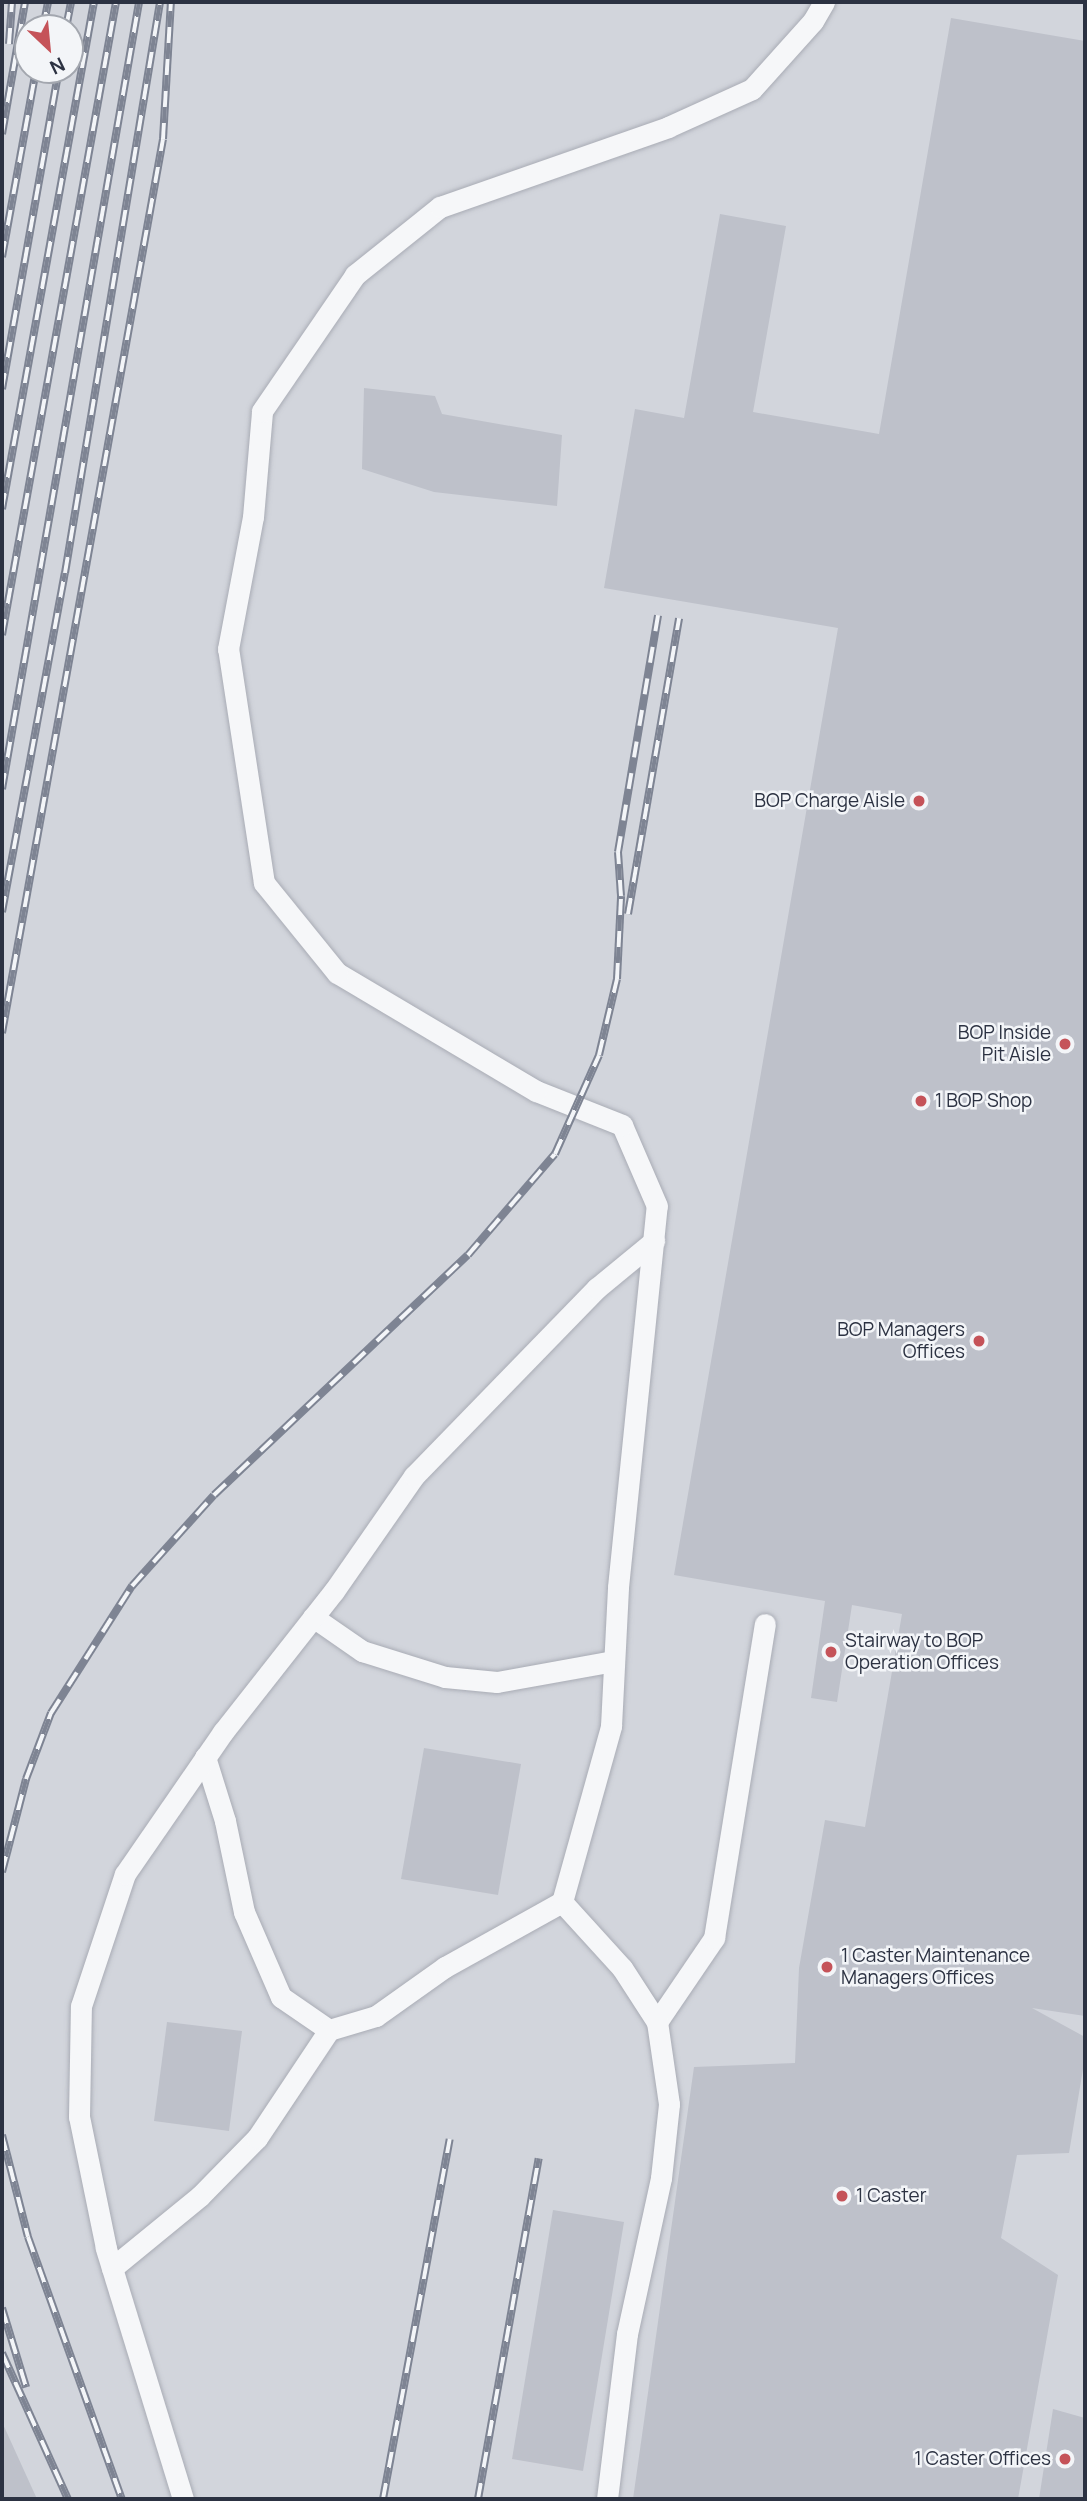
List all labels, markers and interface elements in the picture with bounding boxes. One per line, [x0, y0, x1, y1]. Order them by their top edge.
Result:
north arrow [14, 14, 84, 84]
text: N [45, 51, 69, 81]
place label: BOP Charge Aisle [754, 790, 905, 812]
marker: BOP Charge Aisle [911, 793, 927, 809]
place label: BOP Inside Pit Aisle [958, 1022, 1051, 1066]
marker: BOP Inside Pit Aisle [1057, 1036, 1073, 1052]
place label: 1 BOP Shop [935, 1090, 1032, 1112]
marker: 1 BOP Shop [913, 1093, 929, 1109]
place label: BOP Managers Offices [837, 1319, 965, 1363]
marker: BOP Managers Offices [971, 1333, 987, 1349]
place label: Stairway to BOP Operation Offices [845, 1630, 999, 1674]
marker: Stairway to BOP Operation Offices [823, 1644, 839, 1660]
place label: 1 Caster Maintenance Managers Offices [841, 1945, 1030, 1989]
marker: 1 Caster Maintenance Managers Offices [819, 1959, 835, 1975]
place label: 1 Caster [856, 2185, 927, 2207]
marker: 1 Caster [834, 2188, 850, 2204]
place label: 1 Caster Offices [914, 2448, 1051, 2470]
marker: 1 Caster Offices [1057, 2451, 1073, 2467]

